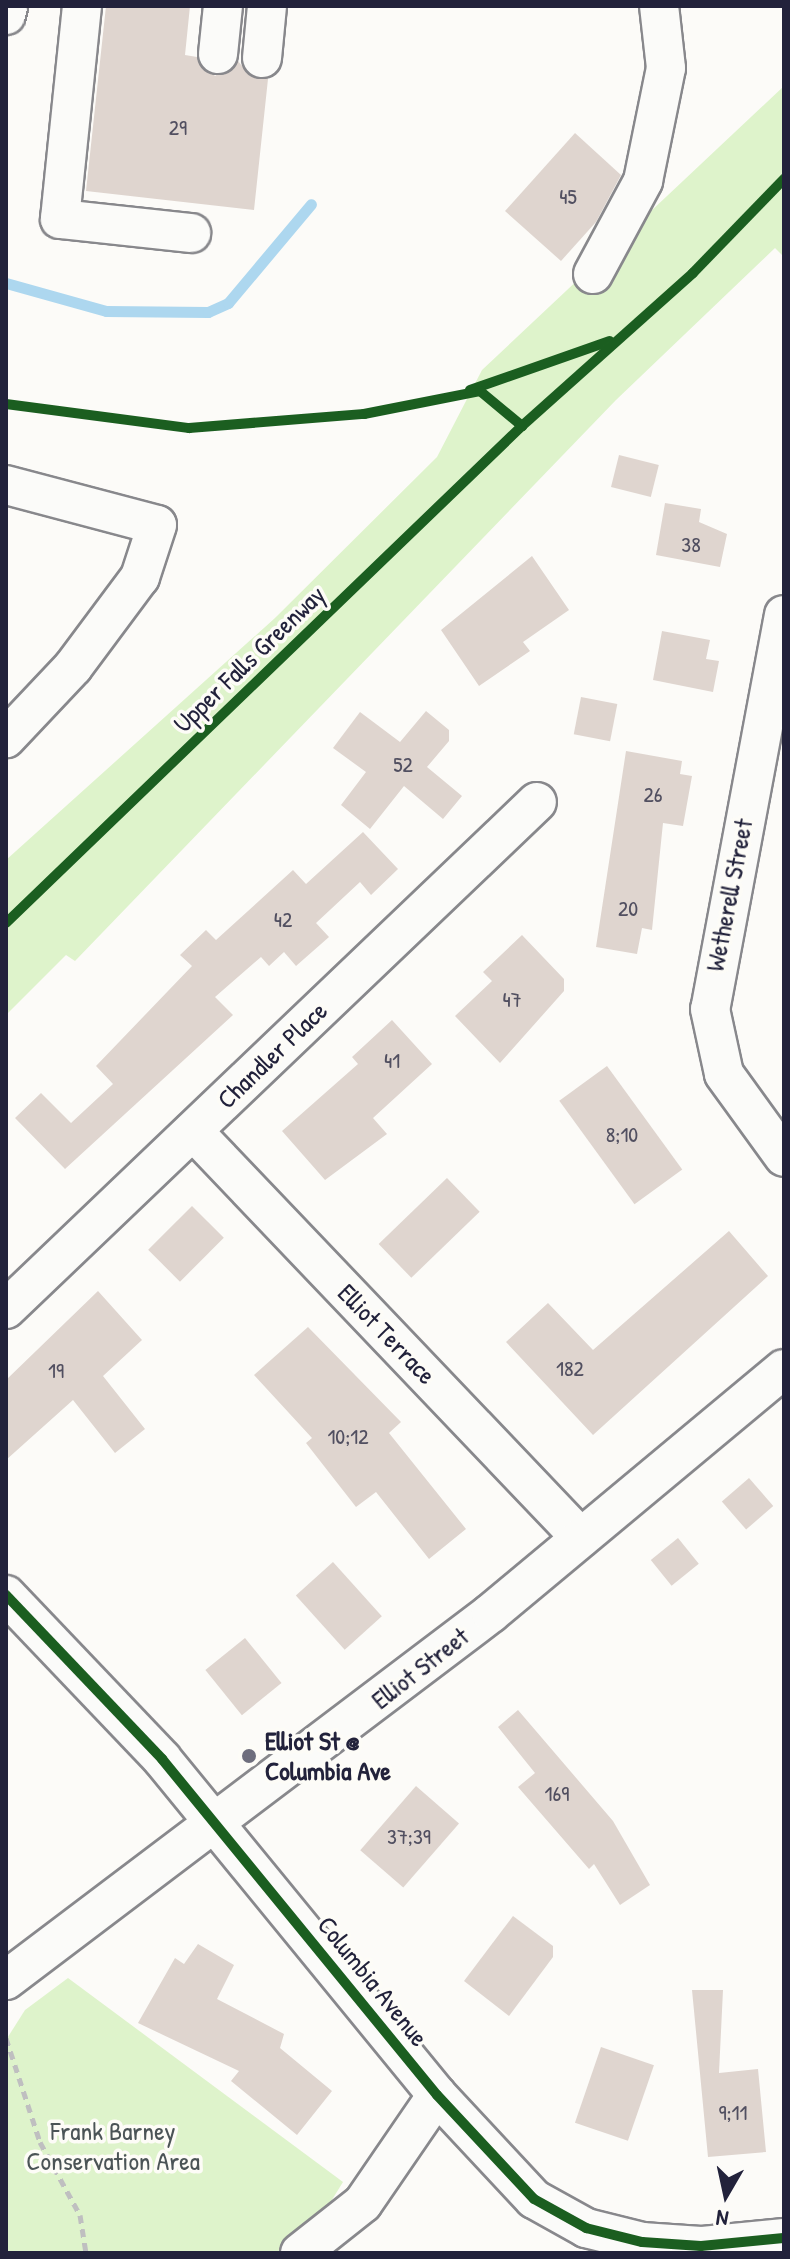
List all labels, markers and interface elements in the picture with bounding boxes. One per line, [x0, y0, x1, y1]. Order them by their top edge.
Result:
house number: 29 [169, 115, 187, 141]
house number: 45 [559, 184, 577, 210]
house number: 38 [681, 532, 701, 558]
street label: Upper Falls Greenway [167, 579, 331, 739]
house number: 52 [393, 752, 413, 778]
house number: 26 [643, 782, 663, 808]
street label: Wetherell Street [699, 816, 759, 974]
house number: 20 [618, 896, 638, 922]
house number: 42 [274, 907, 292, 933]
house number: 47 [502, 987, 522, 1013]
street label: Chandler Place [211, 995, 333, 1115]
house number: 41 [384, 1048, 400, 1074]
house number: 8;10 [606, 1122, 638, 1148]
street label: Elliot Terrace [332, 1277, 442, 1391]
house number: 182 [556, 1356, 584, 1382]
house number: 19 [48, 1358, 64, 1384]
house number: 10;12 [327, 1424, 369, 1450]
street label: Elliot Street [365, 1620, 475, 1716]
place label: Elliot St @ Columbia Ave [265, 1725, 391, 1786]
marker: Elliot St @ Columbia Ave [240, 1747, 258, 1765]
house number: 169 [545, 1781, 569, 1807]
house number: 37;39 [387, 1824, 431, 1850]
street label: Columbia Avenue [311, 1910, 435, 2052]
house number: 9;11 [718, 2100, 748, 2126]
park label: Frank Barney Conservation Area [26, 2115, 200, 2176]
north arrow [686, 2155, 766, 2235]
text: N [714, 2203, 730, 2234]

